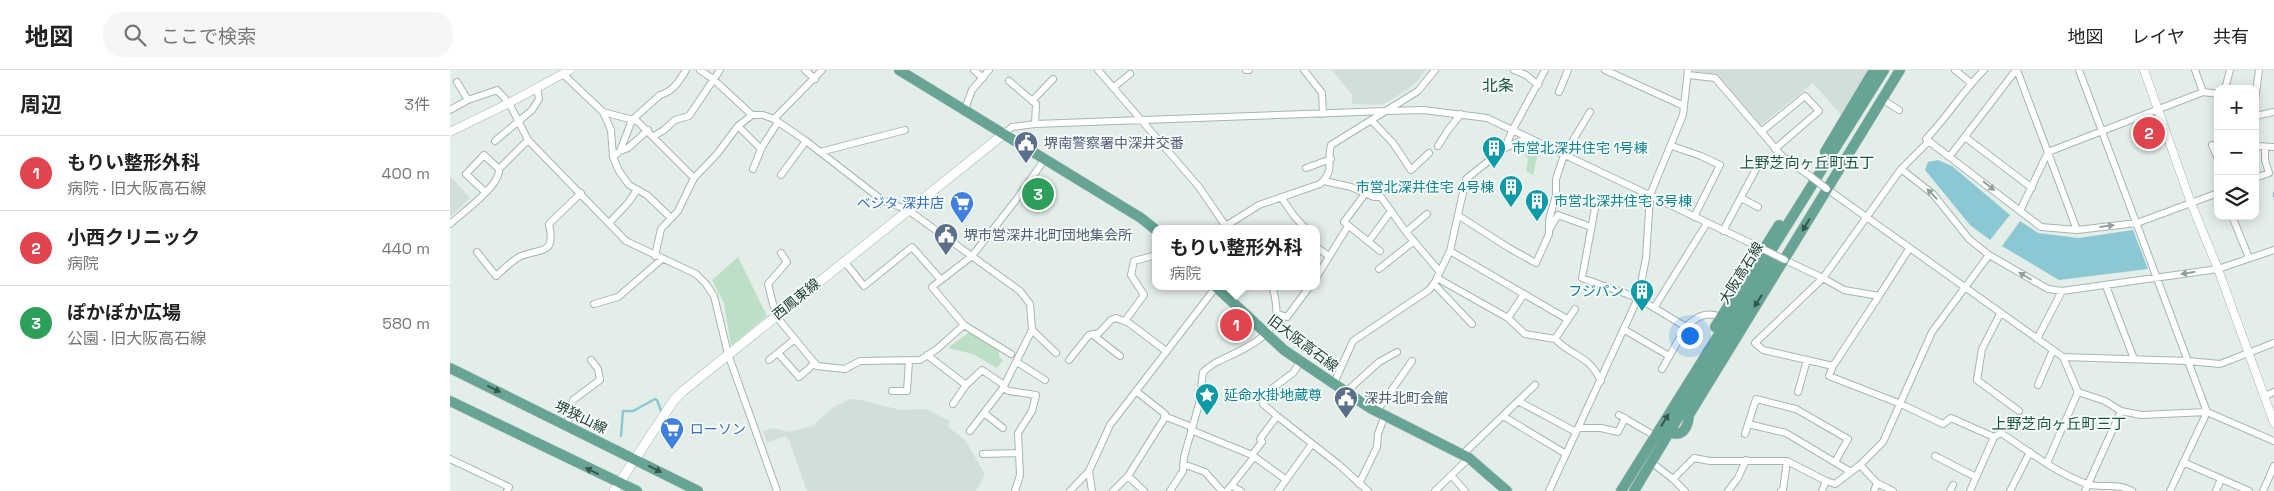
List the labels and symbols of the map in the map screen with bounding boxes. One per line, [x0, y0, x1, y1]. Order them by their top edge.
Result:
district label: 北条 [1482, 75, 1514, 96]
pin: 2 [2133, 114, 2165, 152]
public building icon: 堺南警察署中深井交番 [1013, 130, 1039, 164]
place label: 堺南警察署中深井交番 [1044, 134, 1184, 152]
building icon: 市営北深井住宅 1号棟 [1481, 135, 1507, 169]
place label: 市営北深井住宅 1号棟 [1512, 139, 1647, 157]
district label: 上野芝向ヶ丘町五丁 [1739, 153, 1875, 172]
building icon: 市営北深井住宅 4号棟 [1498, 174, 1524, 208]
pin: 3 [1022, 175, 1054, 213]
place label: 市営北深井住宅 4号棟 [1356, 178, 1494, 196]
one-way arrow [1982, 181, 1995, 192]
building icon: 市営北深井住宅 3号棟 [1524, 188, 1550, 222]
one-way arrow [1926, 188, 1938, 200]
supermarket icon: ベジタ 深井店 [949, 190, 975, 224]
place label: 市営北深井住宅 3号棟 [1554, 192, 1692, 210]
place label: ベジタ 深井店 [857, 194, 944, 212]
one-way arrow [1802, 217, 1810, 232]
public building icon: 堺市営深井北町団地集会所 [933, 222, 959, 256]
one-way arrow [2099, 222, 2115, 230]
place label: 堺市営深井北町団地集会所 [964, 226, 1132, 244]
street label: 大阪高石線 [1715, 239, 1767, 307]
one-way arrow [2179, 270, 2195, 278]
one-way arrow [2018, 271, 2031, 280]
street label: 西鳳東線 [769, 274, 823, 324]
building icon: フジパン [1629, 278, 1655, 312]
place label: フジパン [1568, 282, 1624, 300]
one-way arrow [1754, 295, 1763, 308]
pin: 1 [1220, 306, 1252, 344]
street label: 旧大阪高石線 [1264, 311, 1342, 375]
your location [1677, 323, 1703, 349]
place icon: 延命水掛地蔵尊 [1194, 382, 1220, 416]
one-way arrow [487, 385, 501, 393]
public building icon: 深井北町会館 [1333, 385, 1359, 419]
place label: 延命水掛地蔵尊 [1224, 386, 1322, 404]
place label: 深井北町会館 [1364, 389, 1448, 407]
street label: 堺狭山線 [552, 397, 610, 437]
one-way arrow [1660, 413, 1669, 426]
district label: 上野芝向ヶ丘町三丁 [1991, 414, 2127, 433]
supermarket icon: ローソン [659, 416, 685, 450]
place label: ローソン [690, 420, 746, 438]
one-way arrow [648, 465, 662, 473]
one-way arrow [585, 466, 600, 475]

